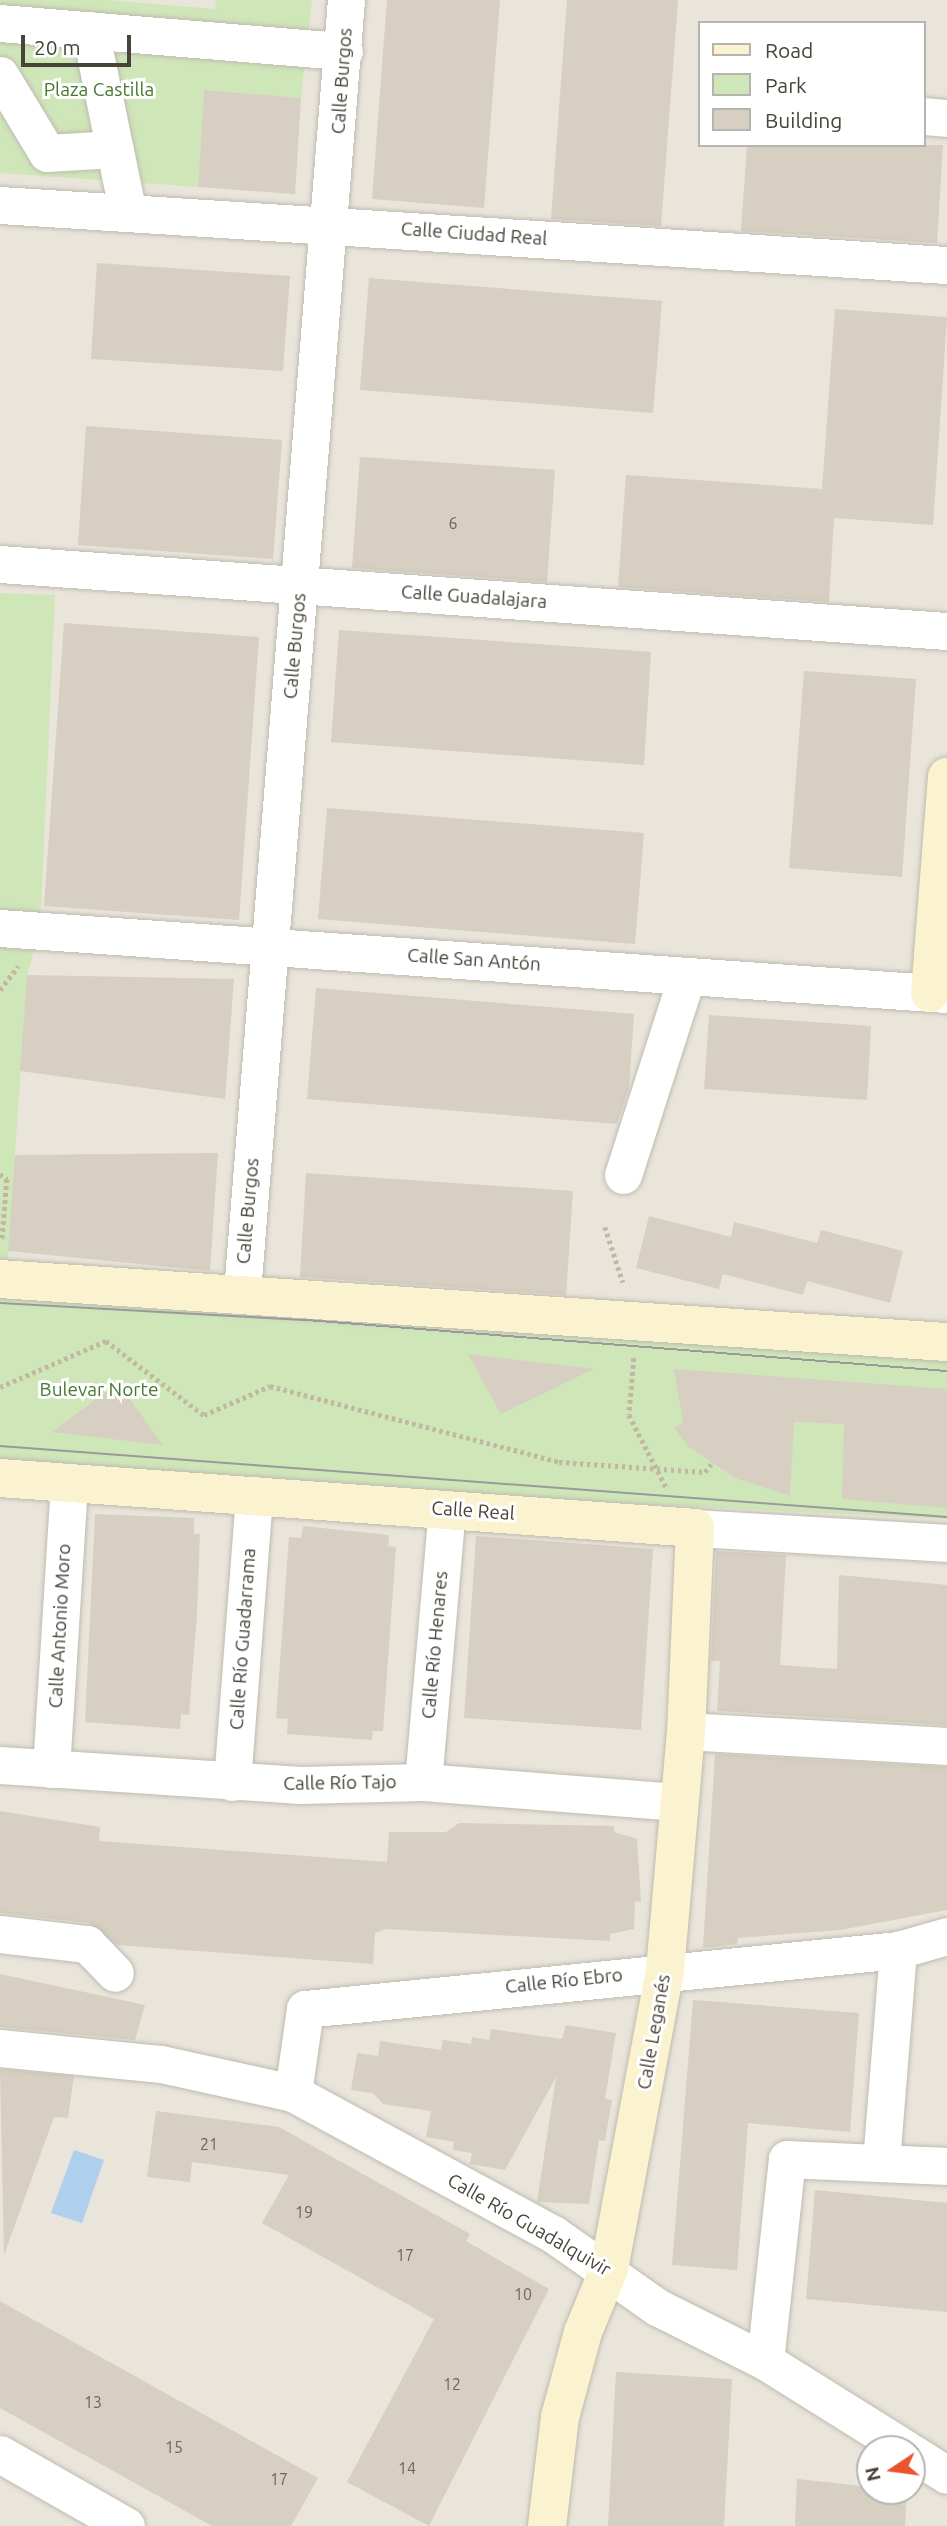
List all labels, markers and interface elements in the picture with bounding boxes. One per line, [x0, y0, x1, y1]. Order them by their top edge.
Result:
scale bar [24, 21, 135, 65]
legend [698, 21, 926, 147]
street label: Calle Burgos [327, 27, 357, 135]
text: 20 m [34, 35, 81, 59]
text: Road [765, 38, 813, 62]
text: Park [765, 73, 807, 97]
park label: Plaza Castilla [44, 79, 154, 101]
text: Building [765, 108, 842, 132]
street label: Calle Ciudad Real [400, 218, 548, 250]
house number: 6 [448, 513, 458, 533]
street label: Calle Guadalajara [400, 581, 548, 613]
street label: Calle Burgos [279, 592, 311, 700]
street label: Calle San Antón [406, 944, 542, 976]
street label: Calle Burgos [232, 1157, 264, 1265]
park label: Bulevar Norte [40, 1379, 158, 1401]
street label: Calle Real [431, 1497, 515, 1525]
street label: Calle Antonio Moro [44, 1543, 76, 1709]
street label: Calle Río Guadarrama [225, 1547, 261, 1731]
street label: Calle Río Henares [417, 1570, 453, 1720]
street label: Calle Río Tajo [283, 1771, 397, 1795]
street label: Calle Río Ebro [504, 1963, 624, 1999]
street label: Calle Leganés [633, 1973, 675, 2091]
house number: 21 [200, 2134, 218, 2154]
street label: Calle Río Guadalquivir [443, 2169, 615, 2281]
house number: 19 [295, 2202, 313, 2222]
house number: 17 [396, 2245, 414, 2265]
house number: 10 [514, 2284, 532, 2304]
house number: 12 [443, 2374, 461, 2394]
house number: 13 [84, 2392, 102, 2412]
north arrow [856, 2435, 926, 2505]
house number: 15 [165, 2437, 183, 2457]
house number: 14 [398, 2458, 416, 2478]
text: N [860, 2465, 885, 2484]
house number: 17 [270, 2469, 288, 2489]

